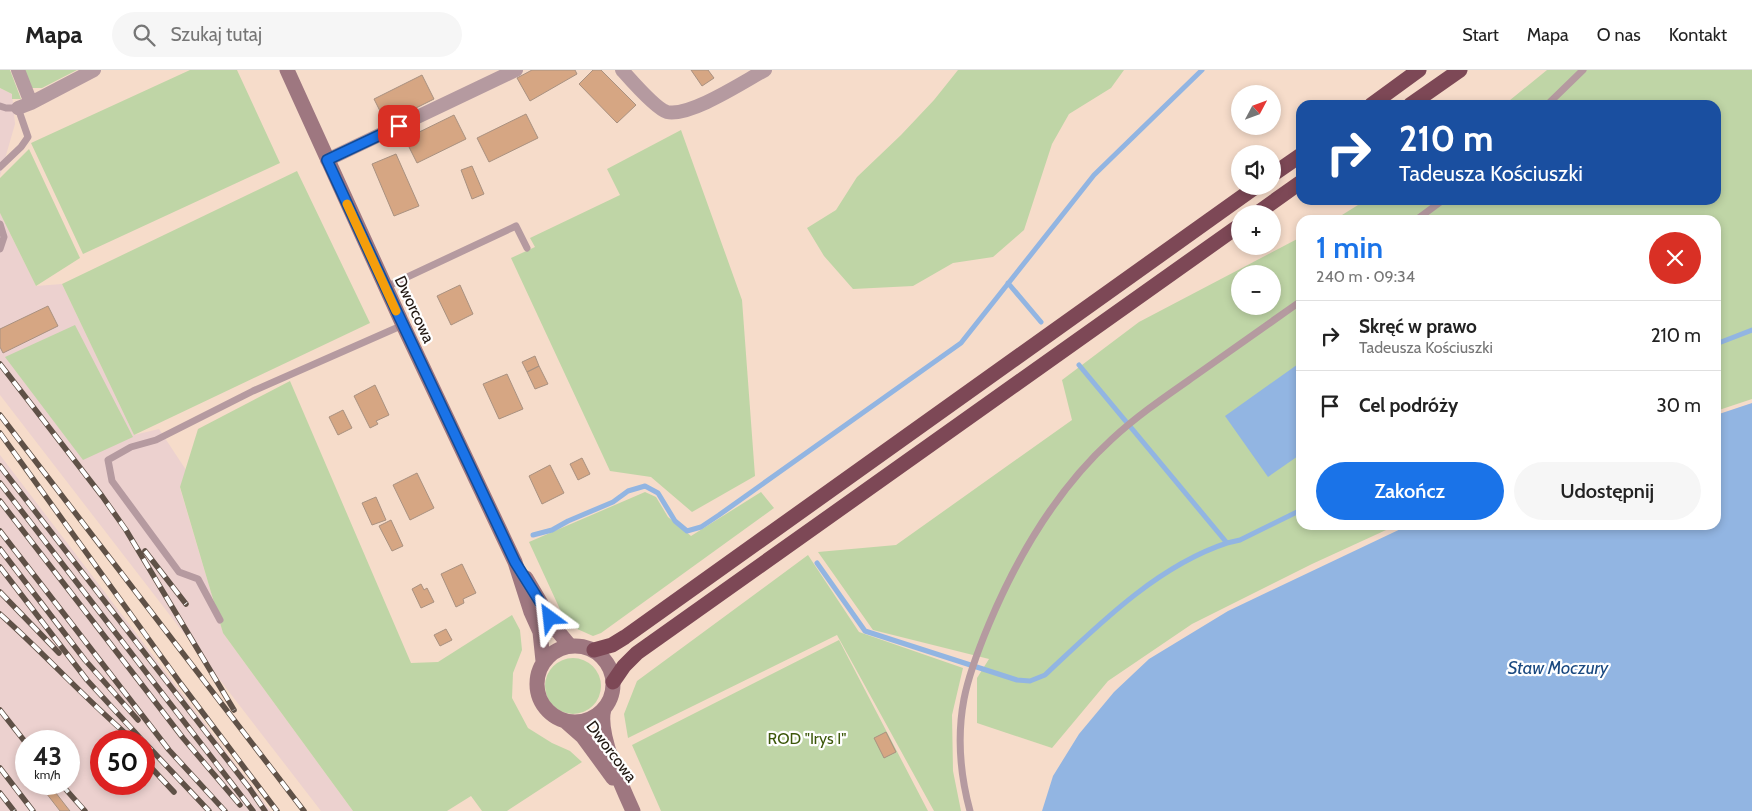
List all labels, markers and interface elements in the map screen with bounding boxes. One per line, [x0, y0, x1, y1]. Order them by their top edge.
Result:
search box [112, 12, 462, 57]
text: Mapa [25, 20, 82, 49]
icon: search [130, 21, 158, 49]
text: Szukaj tutaj [170, 23, 262, 46]
text: Start [1462, 24, 1499, 46]
text: Mapa [1527, 24, 1569, 46]
text: O nas [1597, 24, 1641, 46]
text: Kontakt [1669, 24, 1727, 46]
north arrow [1231, 85, 1281, 135]
map controls [1231, 85, 1281, 315]
pin [378, 105, 420, 147]
icon: arrive [385, 112, 413, 140]
text: 210 m [1399, 117, 1493, 160]
icon: right [1316, 120, 1381, 185]
button: sound [1231, 145, 1281, 195]
text: Tadeusza Kościuszki [1399, 160, 1583, 187]
button: + [1231, 205, 1281, 255]
text: 1 min [1316, 229, 1383, 266]
button: close [1649, 232, 1701, 284]
button: − [1231, 265, 1281, 315]
text: 240 m · 09:34 [1316, 267, 1415, 286]
street label: Dworcowa [391, 273, 438, 346]
text: Skręć w prawo [1359, 315, 1477, 338]
icon: right [1316, 322, 1344, 350]
text: 210 m [1651, 324, 1701, 347]
text: Tadeusza Kościuszki [1359, 338, 1493, 357]
icon: arrive [1316, 392, 1344, 420]
text: Cel podróży [1359, 394, 1458, 417]
text: 30 m [1657, 394, 1701, 417]
button: Zakończ [1316, 462, 1504, 520]
button: Udostępnij [1514, 462, 1701, 520]
position arrow [523, 591, 575, 643]
water label: Staw Moczury [1508, 657, 1609, 679]
street label: Dworcowa [582, 717, 641, 786]
park label: ROD "Irys I" [768, 729, 846, 748]
speed limit sign: 50 [90, 730, 155, 795]
text: 43 [33, 741, 62, 771]
text: km/h [34, 767, 61, 782]

